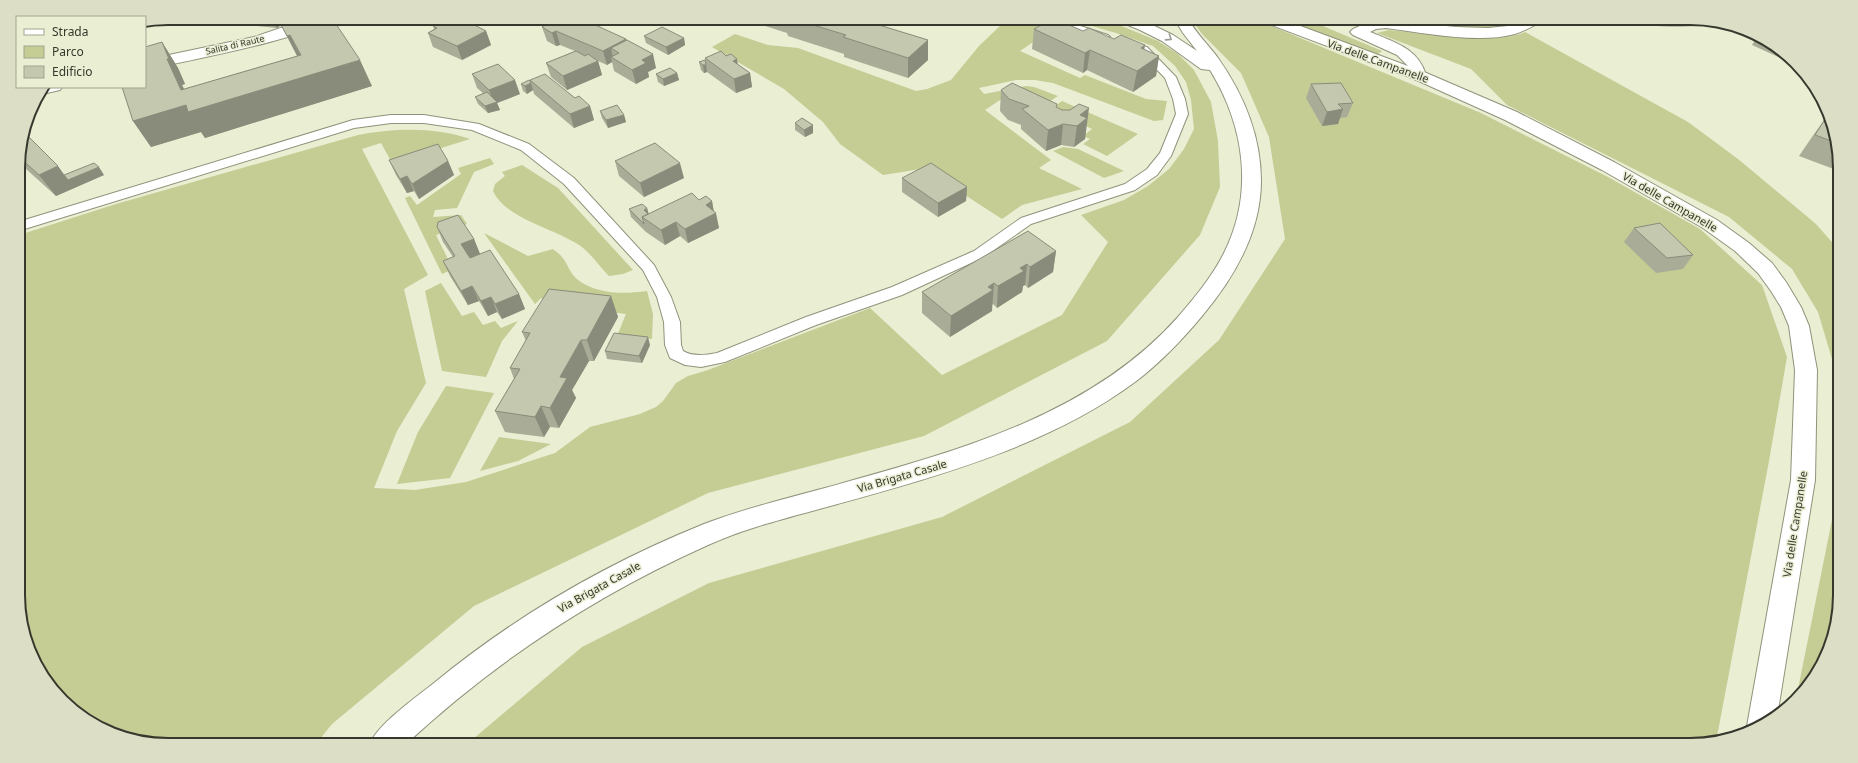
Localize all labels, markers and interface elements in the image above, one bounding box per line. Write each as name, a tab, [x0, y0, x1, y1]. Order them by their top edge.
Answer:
legend	[16, 16, 146, 88]
text: Strada	[52, 23, 88, 40]
street label: Salita di Raute	[204, 31, 266, 58]
one-way arrow	[1165, 34, 1172, 41]
street label: Via delle Campanelle	[1325, 35, 1431, 86]
text: Parco	[52, 43, 84, 60]
text: Edificio	[52, 63, 93, 80]
street label: Via delle Campanelle	[1620, 168, 1721, 235]
street label: Via Brigata Casale	[855, 456, 948, 495]
street label: Via delle Campanelle	[1779, 470, 1810, 578]
street label: Via Brigata Casale	[555, 558, 643, 616]

